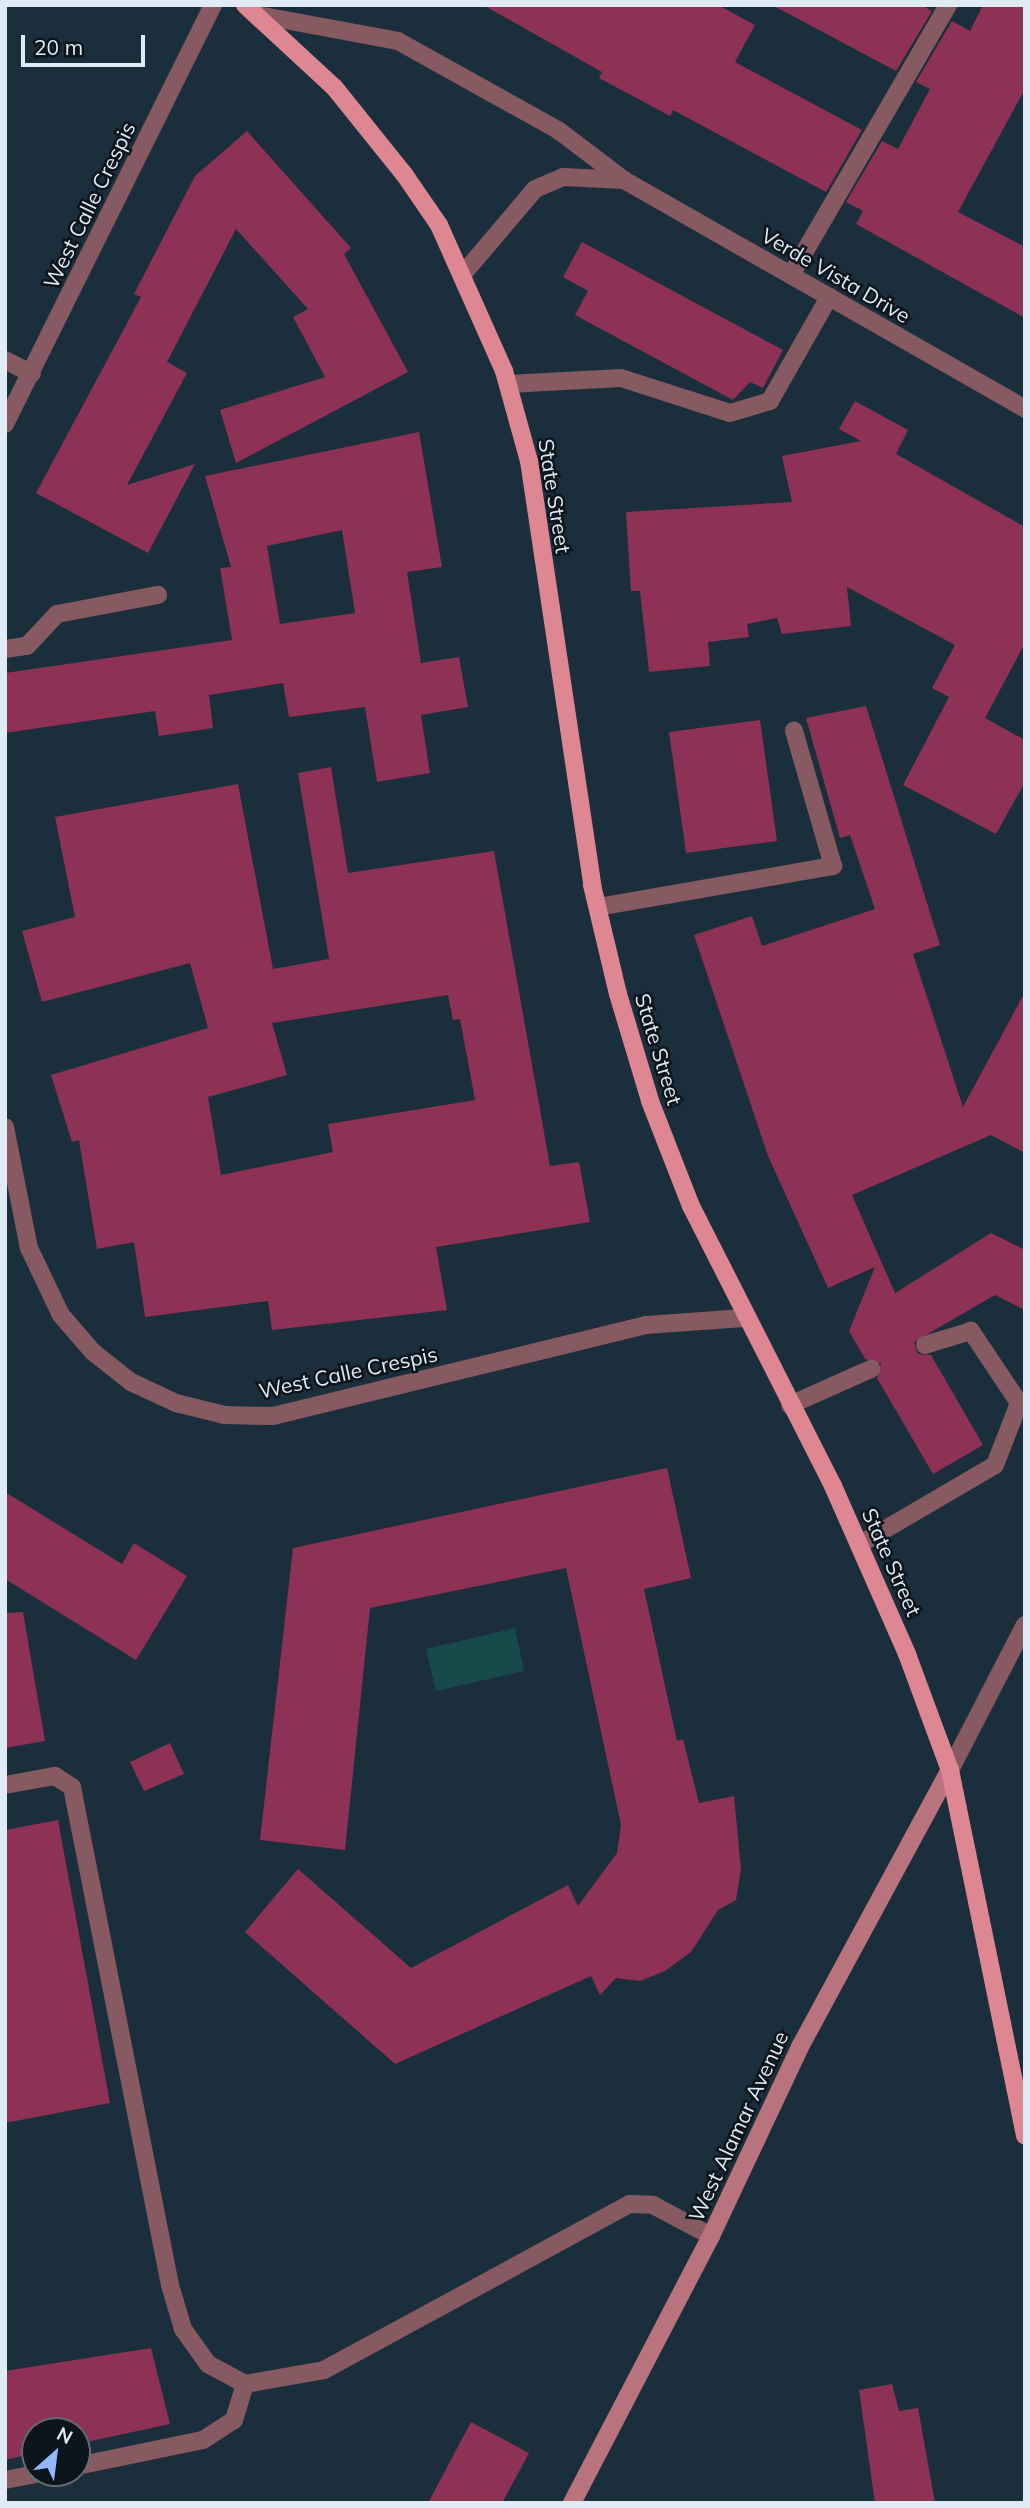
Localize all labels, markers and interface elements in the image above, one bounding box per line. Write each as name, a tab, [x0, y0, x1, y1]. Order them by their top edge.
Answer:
scale bar	[24, 21, 149, 65]
text: 20 m	[34, 34, 83, 60]
street label: West Calle Crespis	[38, 118, 140, 292]
street label: Verde Vista Drive	[757, 222, 915, 328]
street label: State Street	[534, 437, 576, 555]
street label: State Street	[630, 990, 688, 1108]
street label: West Calle Crespis	[256, 1341, 440, 1403]
street label: State Street	[857, 1504, 927, 1620]
street label: West Alamar Avenue	[683, 2027, 793, 2225]
north arrow	[21, 2417, 91, 2487]
text: N	[53, 2421, 77, 2449]

